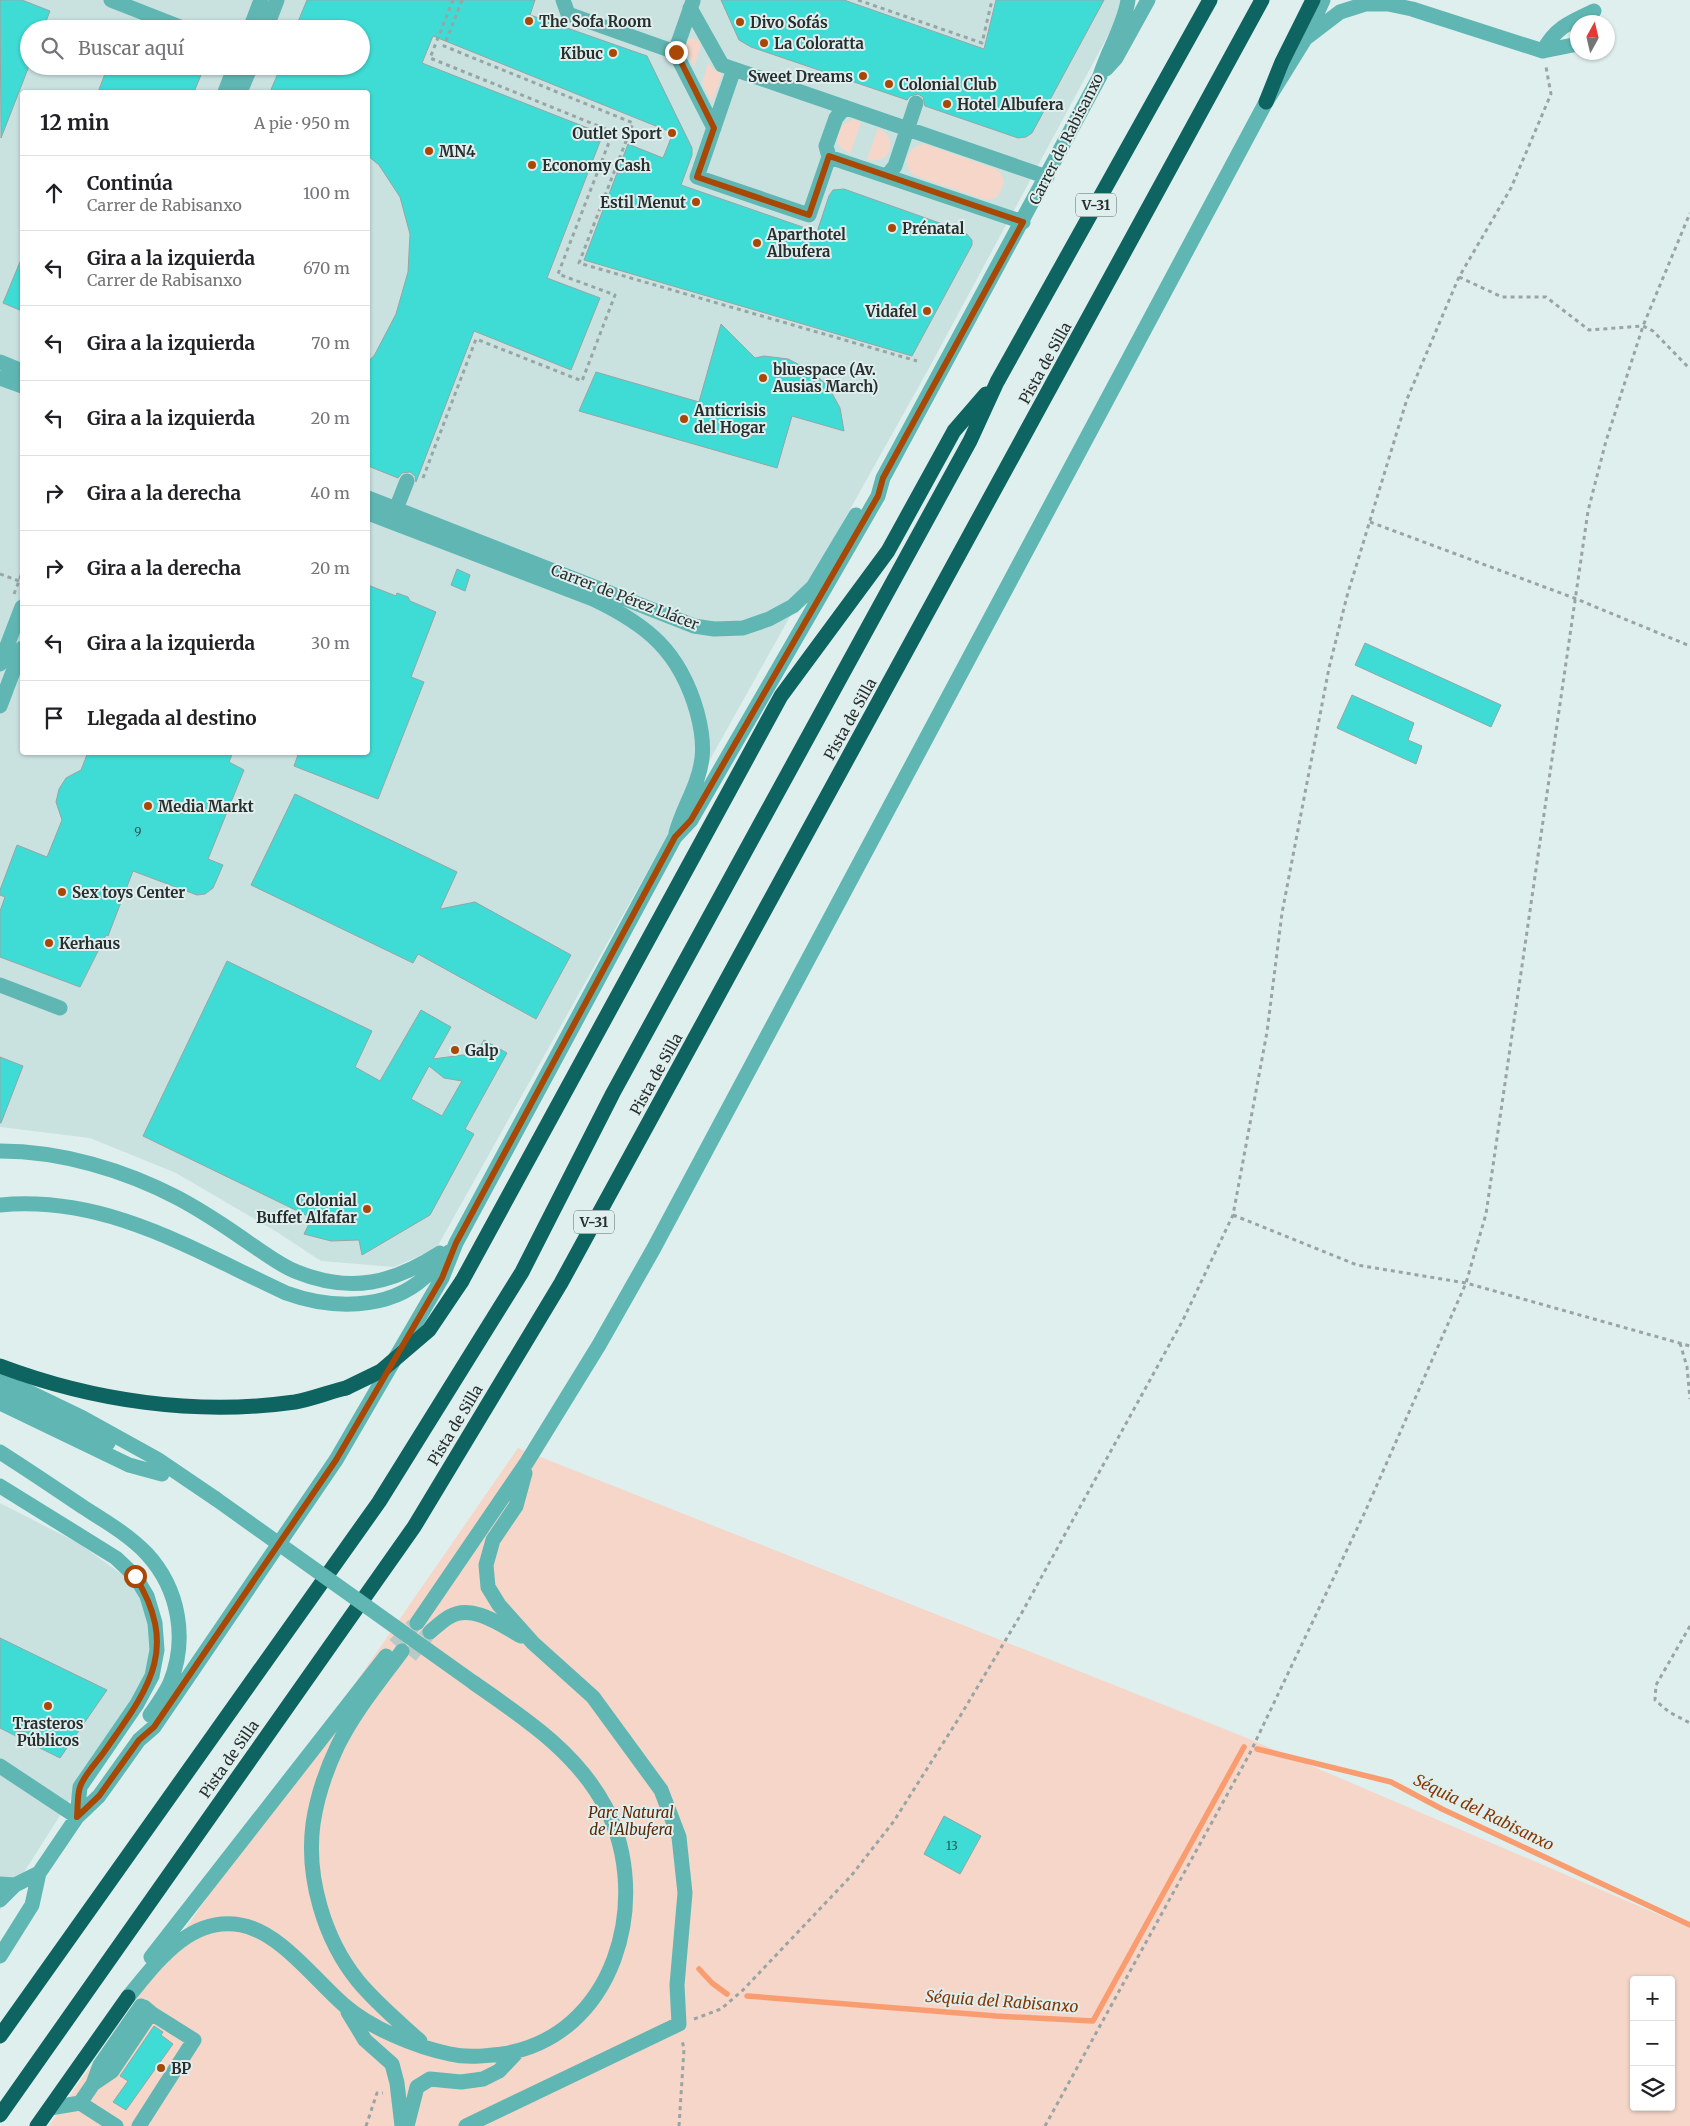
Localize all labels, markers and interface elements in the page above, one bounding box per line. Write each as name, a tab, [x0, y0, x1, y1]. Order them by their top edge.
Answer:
place label: The Sofa Room	[539, 12, 652, 31]
place label: Divo Sofás	[750, 13, 828, 32]
marker: The Sofa Room	[523, 15, 535, 27]
north arrow	[1570, 15, 1615, 60]
marker: Divo Sofás	[734, 16, 746, 28]
search box	[20, 20, 370, 75]
icon: search	[38, 34, 66, 62]
place label: La Coloratta	[774, 34, 865, 53]
text: Buscar aquí	[78, 36, 184, 60]
marker: La Coloratta	[758, 37, 770, 49]
route end	[665, 41, 688, 64]
place label: Kibuc	[560, 44, 603, 63]
marker: Kibuc	[607, 47, 619, 59]
place label: Sweet Dreams	[748, 67, 853, 86]
marker: Sweet Dreams	[857, 70, 869, 82]
street label: Carrer de Rabisanxo	[1025, 70, 1108, 208]
place label: Colonial Club	[899, 75, 997, 94]
marker: Colonial Club	[883, 78, 895, 90]
place label: Hotel Albufera	[957, 95, 1064, 114]
marker: Hotel Albufera	[941, 98, 953, 110]
text: 12 min	[40, 109, 109, 136]
text: A pie · 950 m	[254, 113, 350, 133]
place label: Outlet Sport	[572, 124, 662, 143]
marker: Outlet Sport	[666, 127, 678, 139]
place label: MN4	[439, 142, 476, 161]
marker: MN4	[423, 145, 435, 157]
place label: Economy Cash	[542, 156, 651, 175]
marker: Economy Cash	[526, 159, 538, 171]
text: Continúa	[87, 171, 173, 195]
icon: ahead	[40, 179, 68, 207]
text: 100 m	[303, 183, 350, 203]
place label: Estil Menut	[600, 193, 686, 212]
road number: V-31	[1076, 194, 1116, 216]
text: Carrer de Rabisanxo	[87, 195, 242, 215]
marker: Estil Menut	[690, 196, 702, 208]
place label: Prénatal	[902, 219, 965, 238]
marker: Prénatal	[886, 222, 898, 234]
place label: Aparthotel Albufera	[766, 225, 846, 261]
marker: Aparthotel Albufera	[751, 237, 763, 249]
text: Gira a la izquierda	[87, 246, 255, 270]
icon: left	[40, 254, 68, 282]
text: 670 m	[303, 258, 350, 278]
text: Carrer de Rabisanxo	[87, 270, 242, 290]
place label: Vidafel	[864, 302, 917, 321]
marker: Vidafel	[921, 305, 933, 317]
street label: Pista de Silla	[1015, 319, 1075, 407]
icon: left	[40, 329, 68, 357]
text: Gira a la izquierda	[87, 331, 255, 355]
text: 70 m	[311, 333, 350, 353]
place label: bluespace (Av. Ausias March)	[772, 360, 878, 396]
marker: bluespace (Av. Ausias March)	[757, 372, 769, 384]
place label: Anticrisis del Hogar	[693, 401, 766, 437]
icon: left	[40, 404, 68, 432]
text: Gira a la izquierda	[87, 406, 255, 430]
text: 20 m	[311, 408, 350, 428]
marker: Anticrisis del Hogar	[678, 413, 690, 425]
icon: right	[40, 479, 68, 507]
text: Gira a la derecha	[87, 481, 241, 505]
text: 40 m	[310, 483, 350, 503]
icon: right	[40, 554, 68, 582]
text: Gira a la derecha	[87, 556, 241, 580]
text: 20 m	[311, 558, 350, 578]
street label: Carrer de Pérez Llácer	[548, 560, 702, 634]
icon: left	[40, 629, 68, 657]
text: Gira a la izquierda	[87, 631, 255, 655]
text: 30 m	[311, 633, 350, 653]
street label: Pista de Silla	[820, 675, 880, 763]
icon: arrive	[40, 704, 68, 732]
text: Llegada al destino	[87, 706, 257, 730]
place label: Media Markt	[158, 797, 254, 816]
marker: Media Markt	[142, 800, 154, 812]
house number: 9	[134, 824, 142, 839]
place label: Sex toys Center	[72, 883, 185, 902]
marker: Sex toys Center	[56, 886, 68, 898]
place label: Kerhaus	[59, 934, 120, 953]
marker: Kerhaus	[43, 937, 55, 949]
street label: Pista de Silla	[626, 1030, 686, 1118]
place label: Galp	[465, 1041, 499, 1060]
marker: Galp	[449, 1044, 461, 1056]
place label: Colonial Buffet Alfafar	[256, 1191, 357, 1227]
marker: Colonial Buffet Alfafar	[361, 1203, 373, 1215]
road number: V-31	[574, 1210, 614, 1234]
street label: Pista de Silla	[423, 1381, 487, 1469]
route start	[124, 1565, 147, 1588]
marker: Trasteros Públicos	[42, 1700, 54, 1712]
place label: Trasteros Públicos	[13, 1714, 84, 1750]
street label: Pista de Silla	[195, 1716, 263, 1802]
water label: Séquia del Rabisanxo	[1411, 1769, 1557, 1855]
park label: Parc Natural de l'Albufera	[588, 1803, 674, 1839]
house number: 13	[946, 1838, 958, 1853]
map controls	[1630, 1976, 1675, 2111]
button: +	[1630, 1976, 1675, 2021]
water label: Séquia del Rabisanxo	[925, 1986, 1079, 2016]
button: −	[1630, 2021, 1675, 2066]
place label: BP	[171, 2059, 191, 2078]
marker: BP	[155, 2062, 167, 2074]
button: layers	[1630, 2066, 1675, 2111]

